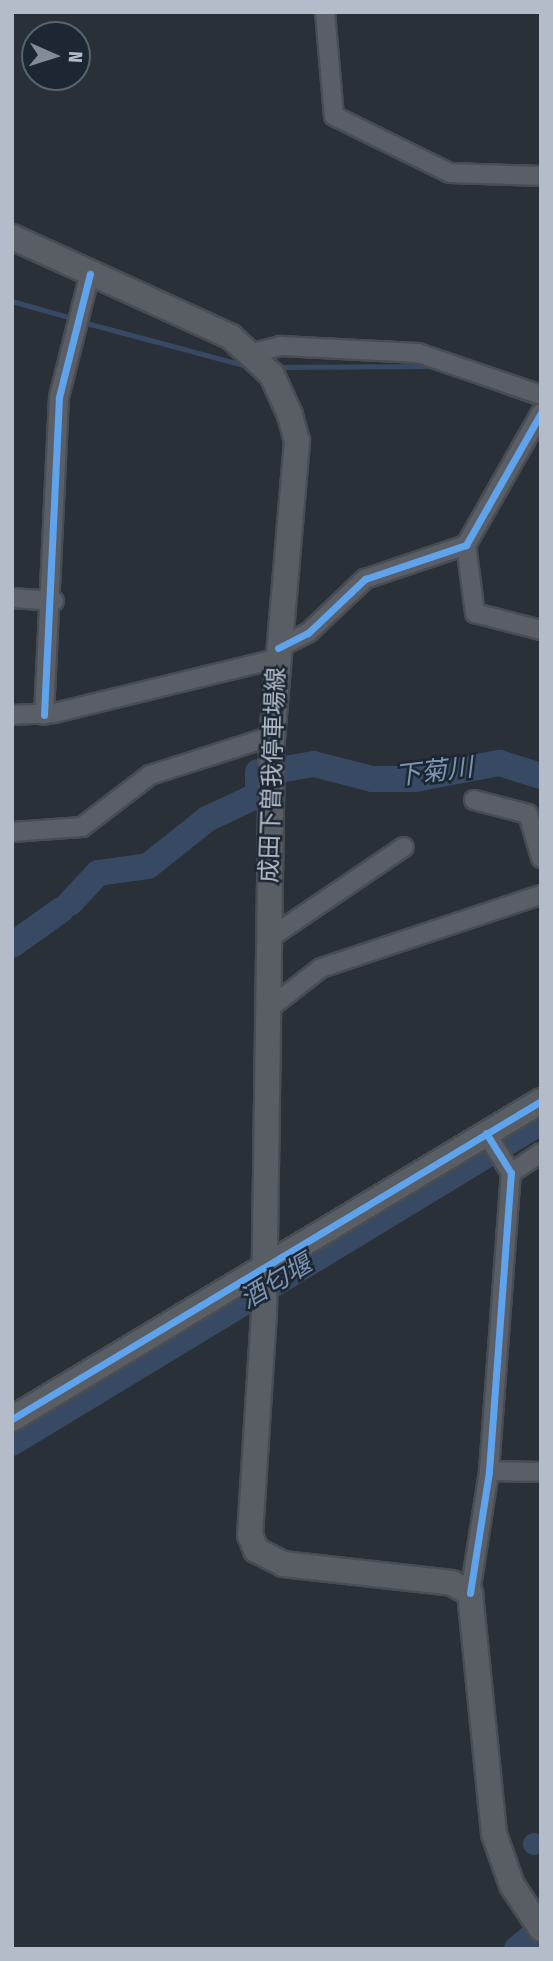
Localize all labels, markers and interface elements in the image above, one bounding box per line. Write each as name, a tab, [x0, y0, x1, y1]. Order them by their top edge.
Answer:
north arrow	[21, 21, 91, 91]
text: N	[64, 51, 87, 63]
street label: 成田下曽我停車場線	[255, 667, 291, 883]
water label: 下菊川	[393, 752, 475, 792]
water label: 酒匂堰	[235, 1249, 317, 1315]

